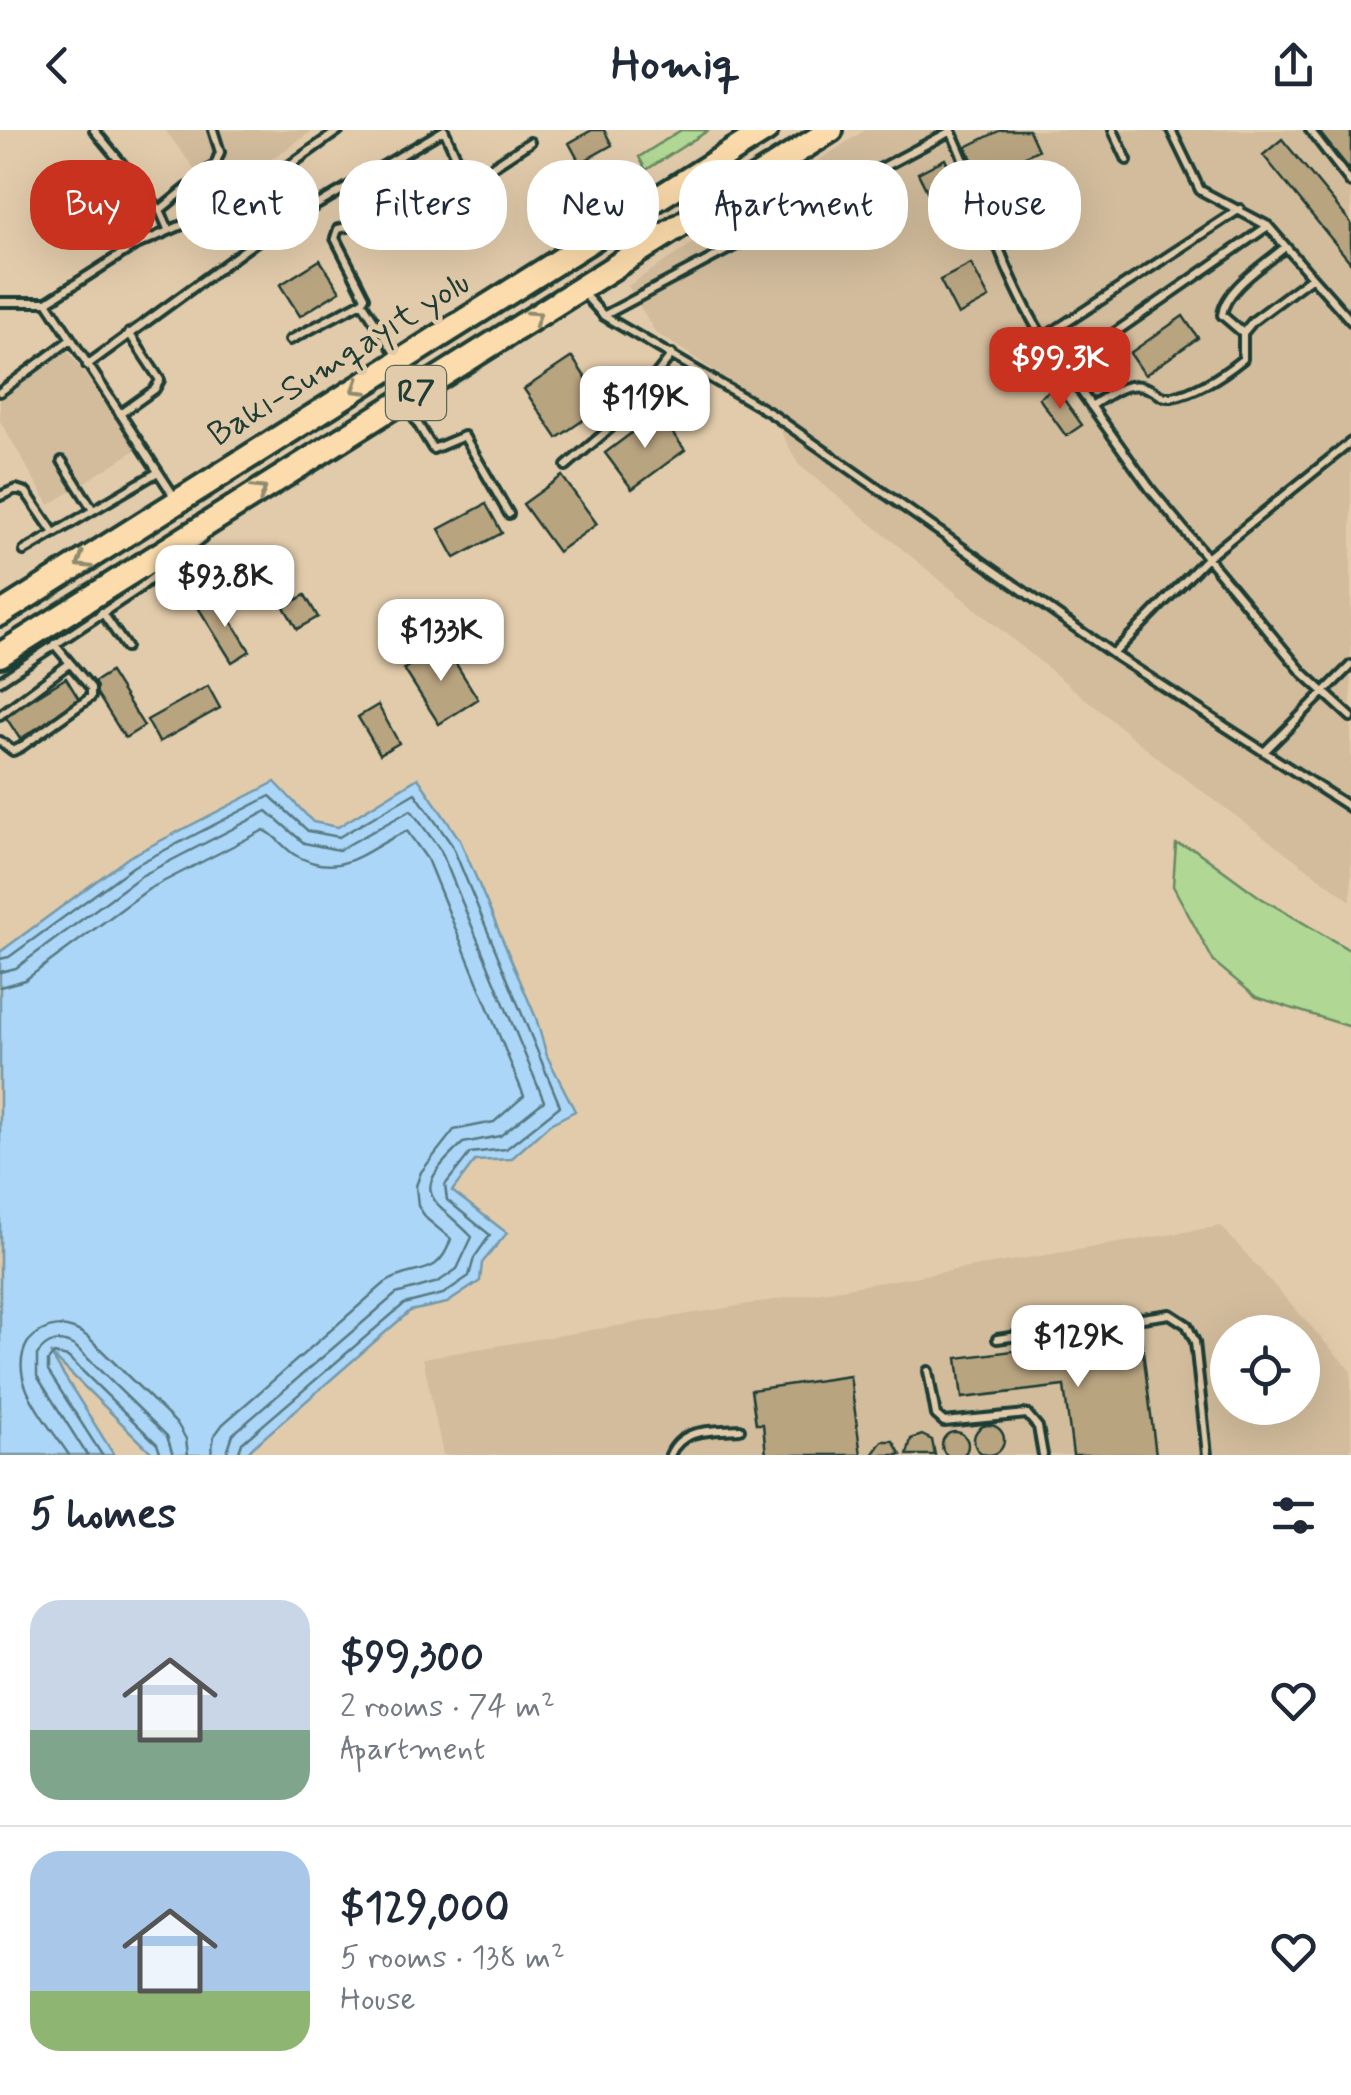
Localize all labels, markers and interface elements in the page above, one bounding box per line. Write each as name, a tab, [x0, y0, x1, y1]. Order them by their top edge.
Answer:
text: Homiq	[611, 36, 740, 95]
icon: back	[30, 38, 85, 93]
icon: share	[1266, 38, 1321, 93]
chip: Buy	[30, 160, 156, 250]
chip: Rent	[176, 160, 319, 250]
chip: Filters	[339, 160, 507, 250]
chip: New	[527, 160, 659, 250]
chip: Apartment	[679, 160, 908, 250]
chip: House	[928, 160, 1081, 250]
street label: Bakı-Sumqayıt yolu	[199, 260, 479, 458]
one-way arrow	[524, 310, 542, 329]
pin: $99.3K	[979, 327, 1141, 412]
text: $99.3K	[1011, 338, 1109, 380]
road number: R7	[386, 366, 446, 420]
pin: $119K	[575, 366, 715, 451]
one-way arrow	[351, 376, 369, 395]
text: $119K	[602, 377, 688, 419]
one-way arrow	[249, 484, 267, 503]
pin: $93.8K	[144, 545, 306, 630]
one-way arrow	[76, 550, 94, 569]
text: $93.8K	[177, 556, 273, 598]
pin: $133K	[371, 599, 511, 684]
text: $133K	[400, 610, 482, 652]
pin: $129K	[1008, 1305, 1148, 1390]
map controls	[1210, 1315, 1320, 1425]
button: locate	[1210, 1315, 1320, 1425]
text: $129K	[1033, 1316, 1123, 1358]
text: 5 homes	[30, 1488, 176, 1543]
icon: filters	[1266, 1488, 1321, 1543]
text: $99,300	[340, 1631, 484, 1686]
icon: home	[110, 1640, 230, 1760]
icon: heart	[1266, 1673, 1321, 1728]
text: 2 rooms · 74 m²	[340, 1686, 555, 1728]
text: Apartment	[340, 1728, 485, 1770]
text: $129,000	[340, 1882, 510, 1937]
icon: home	[110, 1891, 230, 2011]
icon: heart	[1266, 1924, 1321, 1979]
text: 5 rooms · 138 m²	[340, 1937, 565, 1979]
text: House	[340, 1979, 416, 2021]

